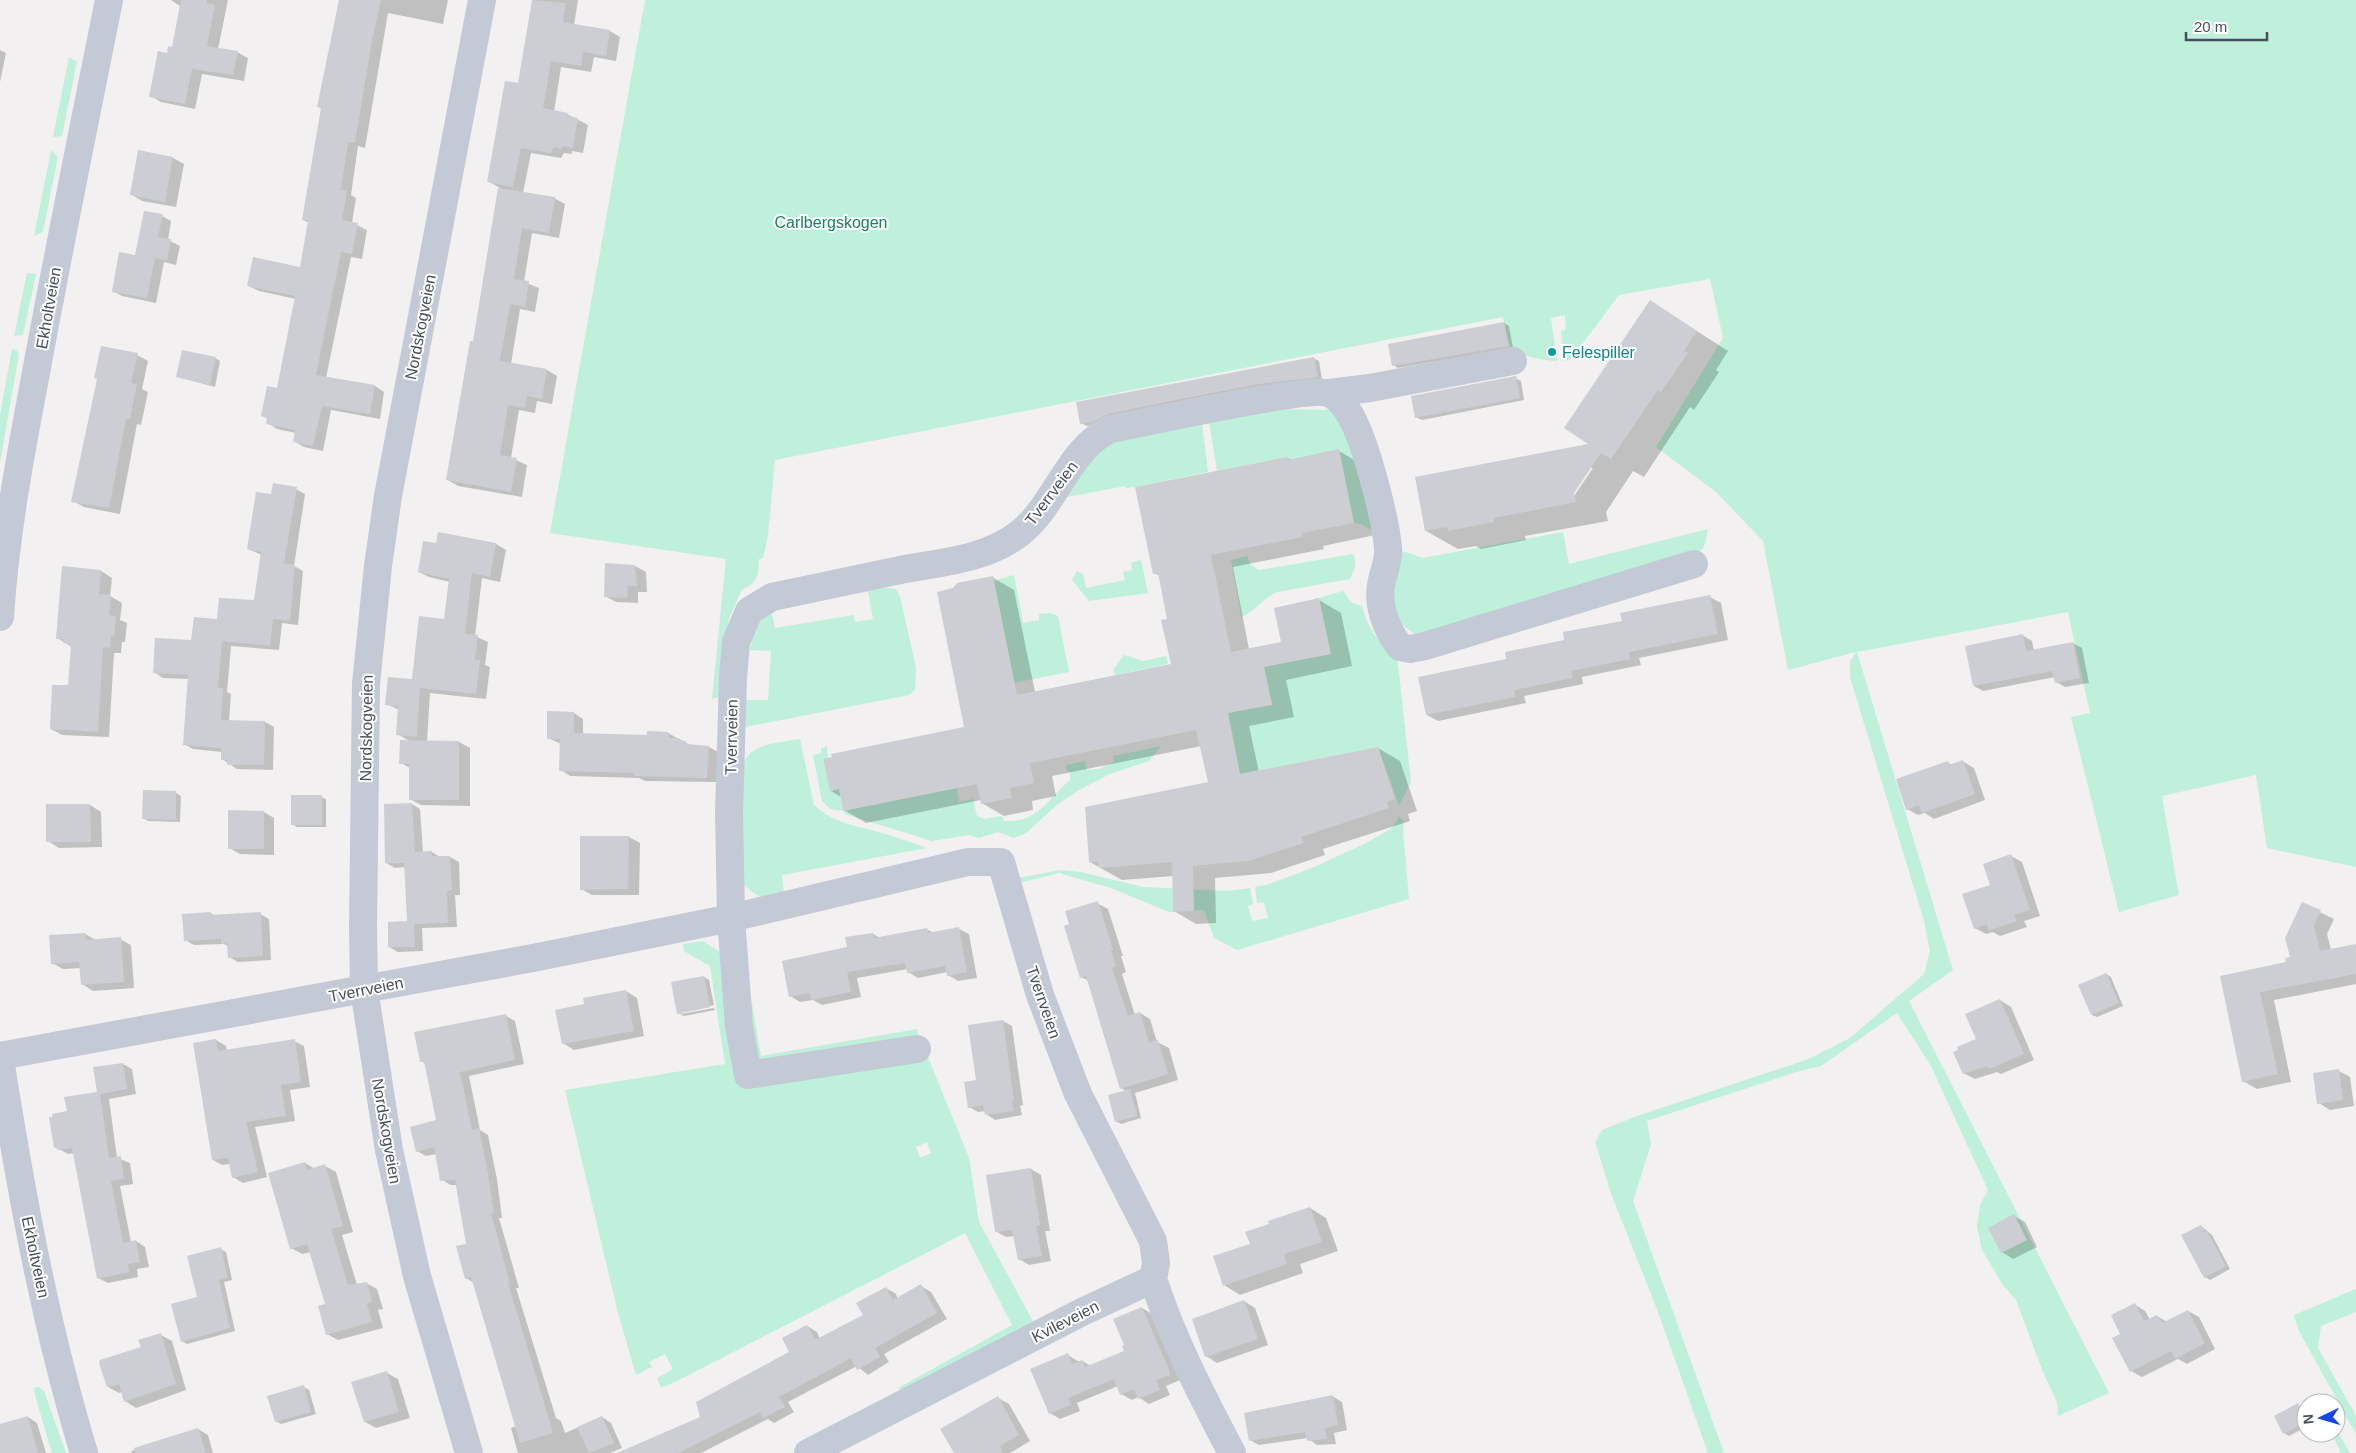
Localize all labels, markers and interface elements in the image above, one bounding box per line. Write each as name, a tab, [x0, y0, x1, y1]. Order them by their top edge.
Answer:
scale bar	[2186, 10, 2267, 42]
text: 20 m	[2194, 18, 2227, 35]
park label: Carlbergskogen	[775, 214, 887, 231]
street label: Ekholtveien	[33, 266, 64, 350]
street label: Nordskogveien	[402, 273, 439, 381]
place label: Felespiller	[1562, 344, 1636, 361]
marker: Felespiller	[1546, 346, 1558, 358]
street label: Tverrveien	[1022, 458, 1081, 529]
street label: Nordskogveien	[357, 675, 376, 782]
street label: Tverrveien	[722, 699, 741, 775]
street label: Tverrveien	[1023, 964, 1064, 1041]
street label: Tverrveien	[327, 974, 405, 1005]
street label: Nordskogveien	[369, 1077, 404, 1185]
street label: Ekholtveien	[19, 1215, 52, 1299]
street label: Kvileveien	[1029, 1297, 1102, 1346]
north arrow	[2296, 1393, 2346, 1443]
text: N	[2300, 1413, 2316, 1425]

